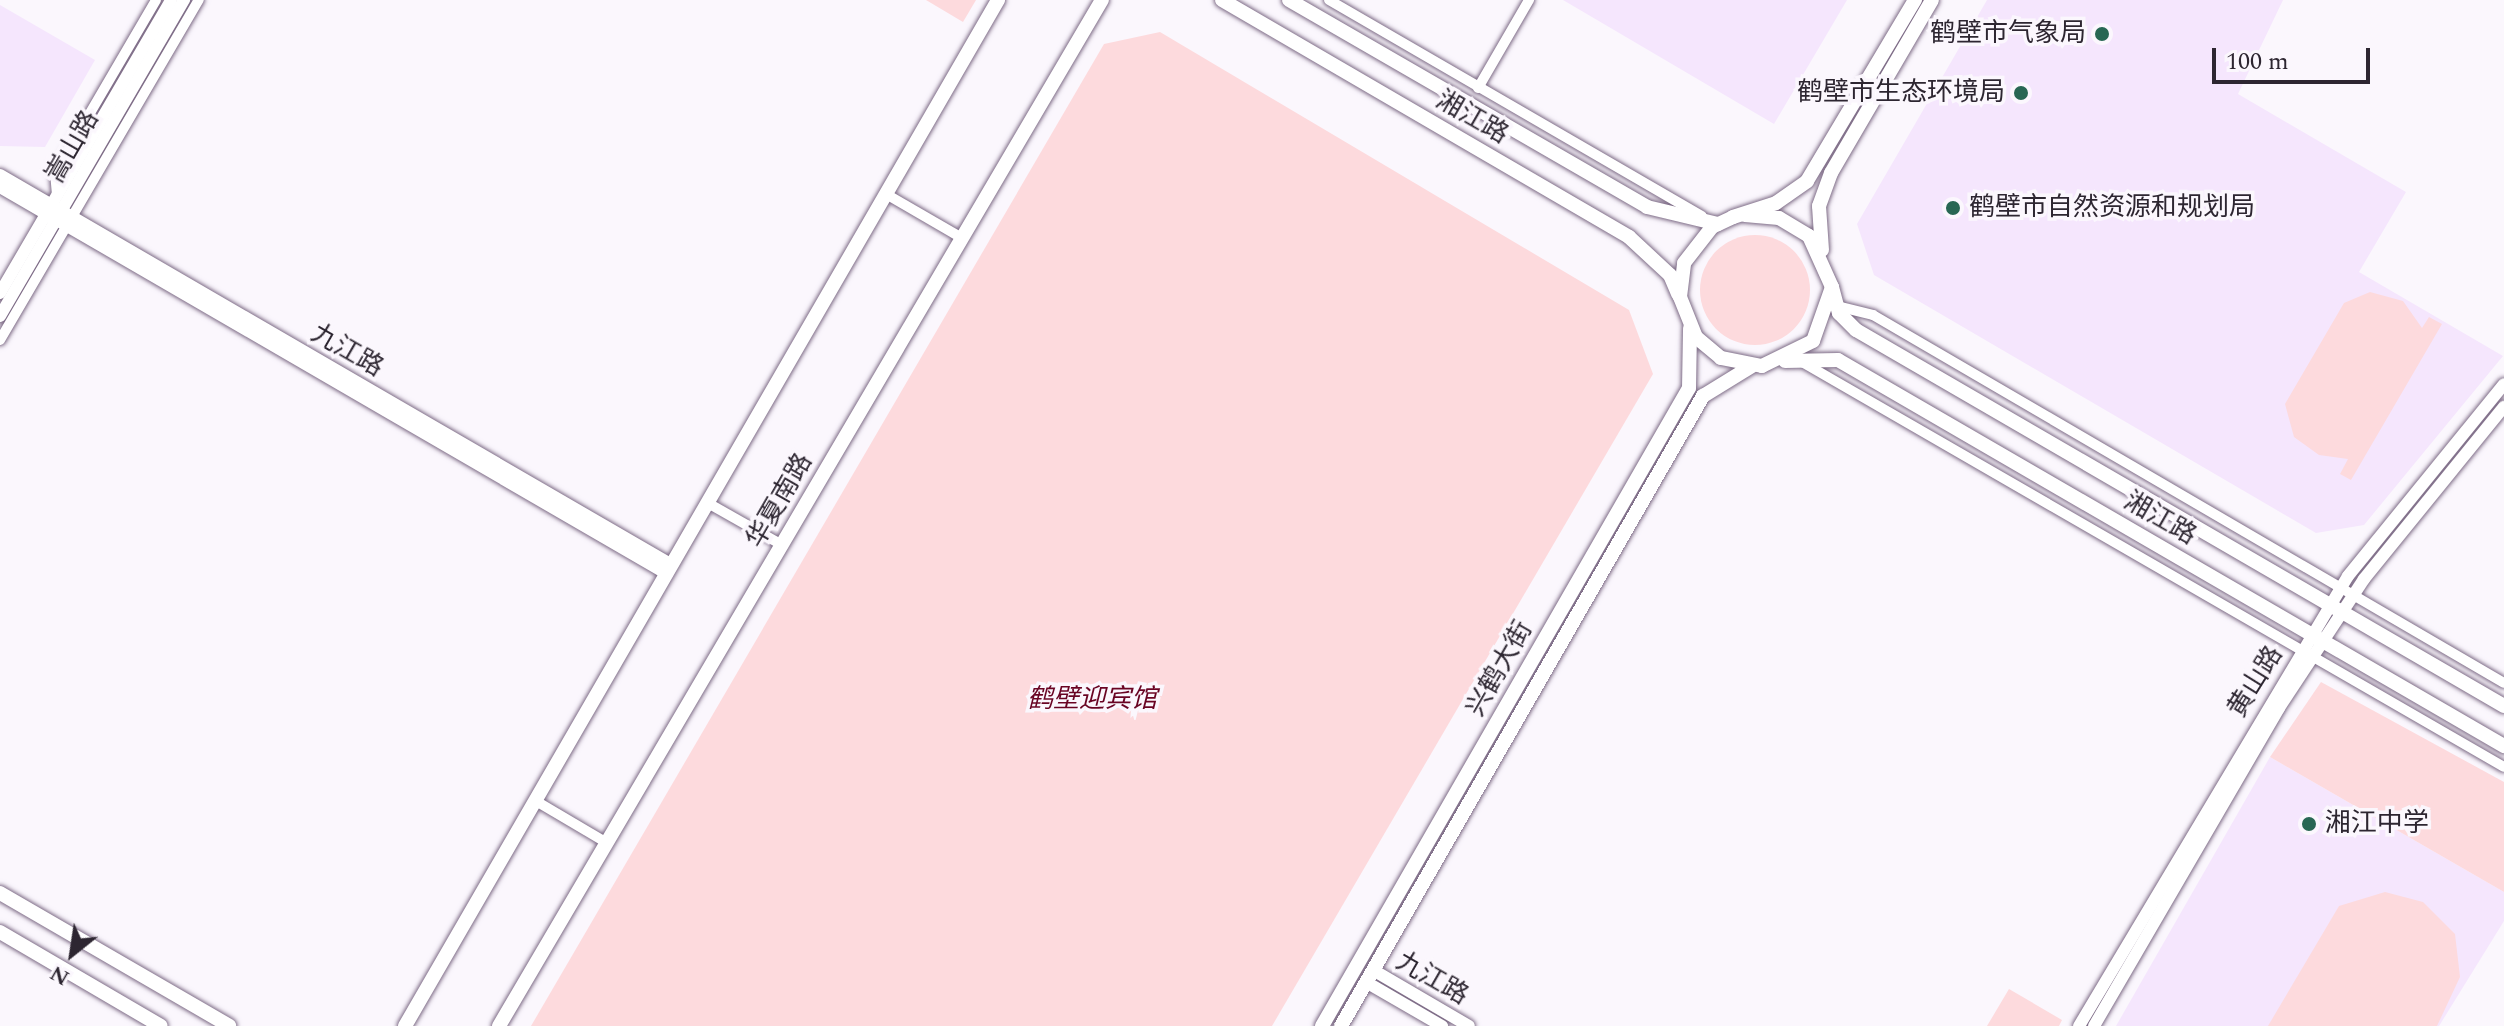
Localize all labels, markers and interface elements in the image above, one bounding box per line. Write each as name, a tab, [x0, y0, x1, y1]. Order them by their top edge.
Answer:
place label: 鹤壁市气象局	[1930, 18, 2086, 50]
marker: 鹤壁市气象局	[2093, 25, 2111, 43]
scale bar	[2216, 32, 2374, 82]
text: 100 m	[2226, 44, 2289, 80]
place label: 鹤壁市生态环境局	[1797, 77, 2005, 109]
marker: 鹤壁市生态环境局	[2012, 84, 2030, 102]
street label: 湘江路	[1430, 85, 1514, 151]
street label: 嵩山路	[40, 105, 106, 189]
place label: 鹤壁市自然资源和规划局	[1969, 192, 2255, 224]
marker: 鹤壁市自然资源和规划局	[1944, 199, 1962, 217]
street label: 九江路	[305, 318, 389, 384]
street label: 华夏南路	[740, 448, 820, 554]
street label: 湘江路	[2118, 486, 2202, 552]
street label: 兴鹤大街	[1460, 616, 1540, 722]
street label: 黄山路	[2222, 641, 2290, 723]
park label: 鹤壁迎宾馆	[1027, 684, 1157, 716]
place label: 湘江中学	[2325, 808, 2429, 840]
marker: 湘江中学	[2300, 815, 2318, 833]
north arrow	[32, 914, 112, 994]
street label: 九江路	[1390, 946, 1474, 1012]
text: N	[44, 956, 76, 994]

